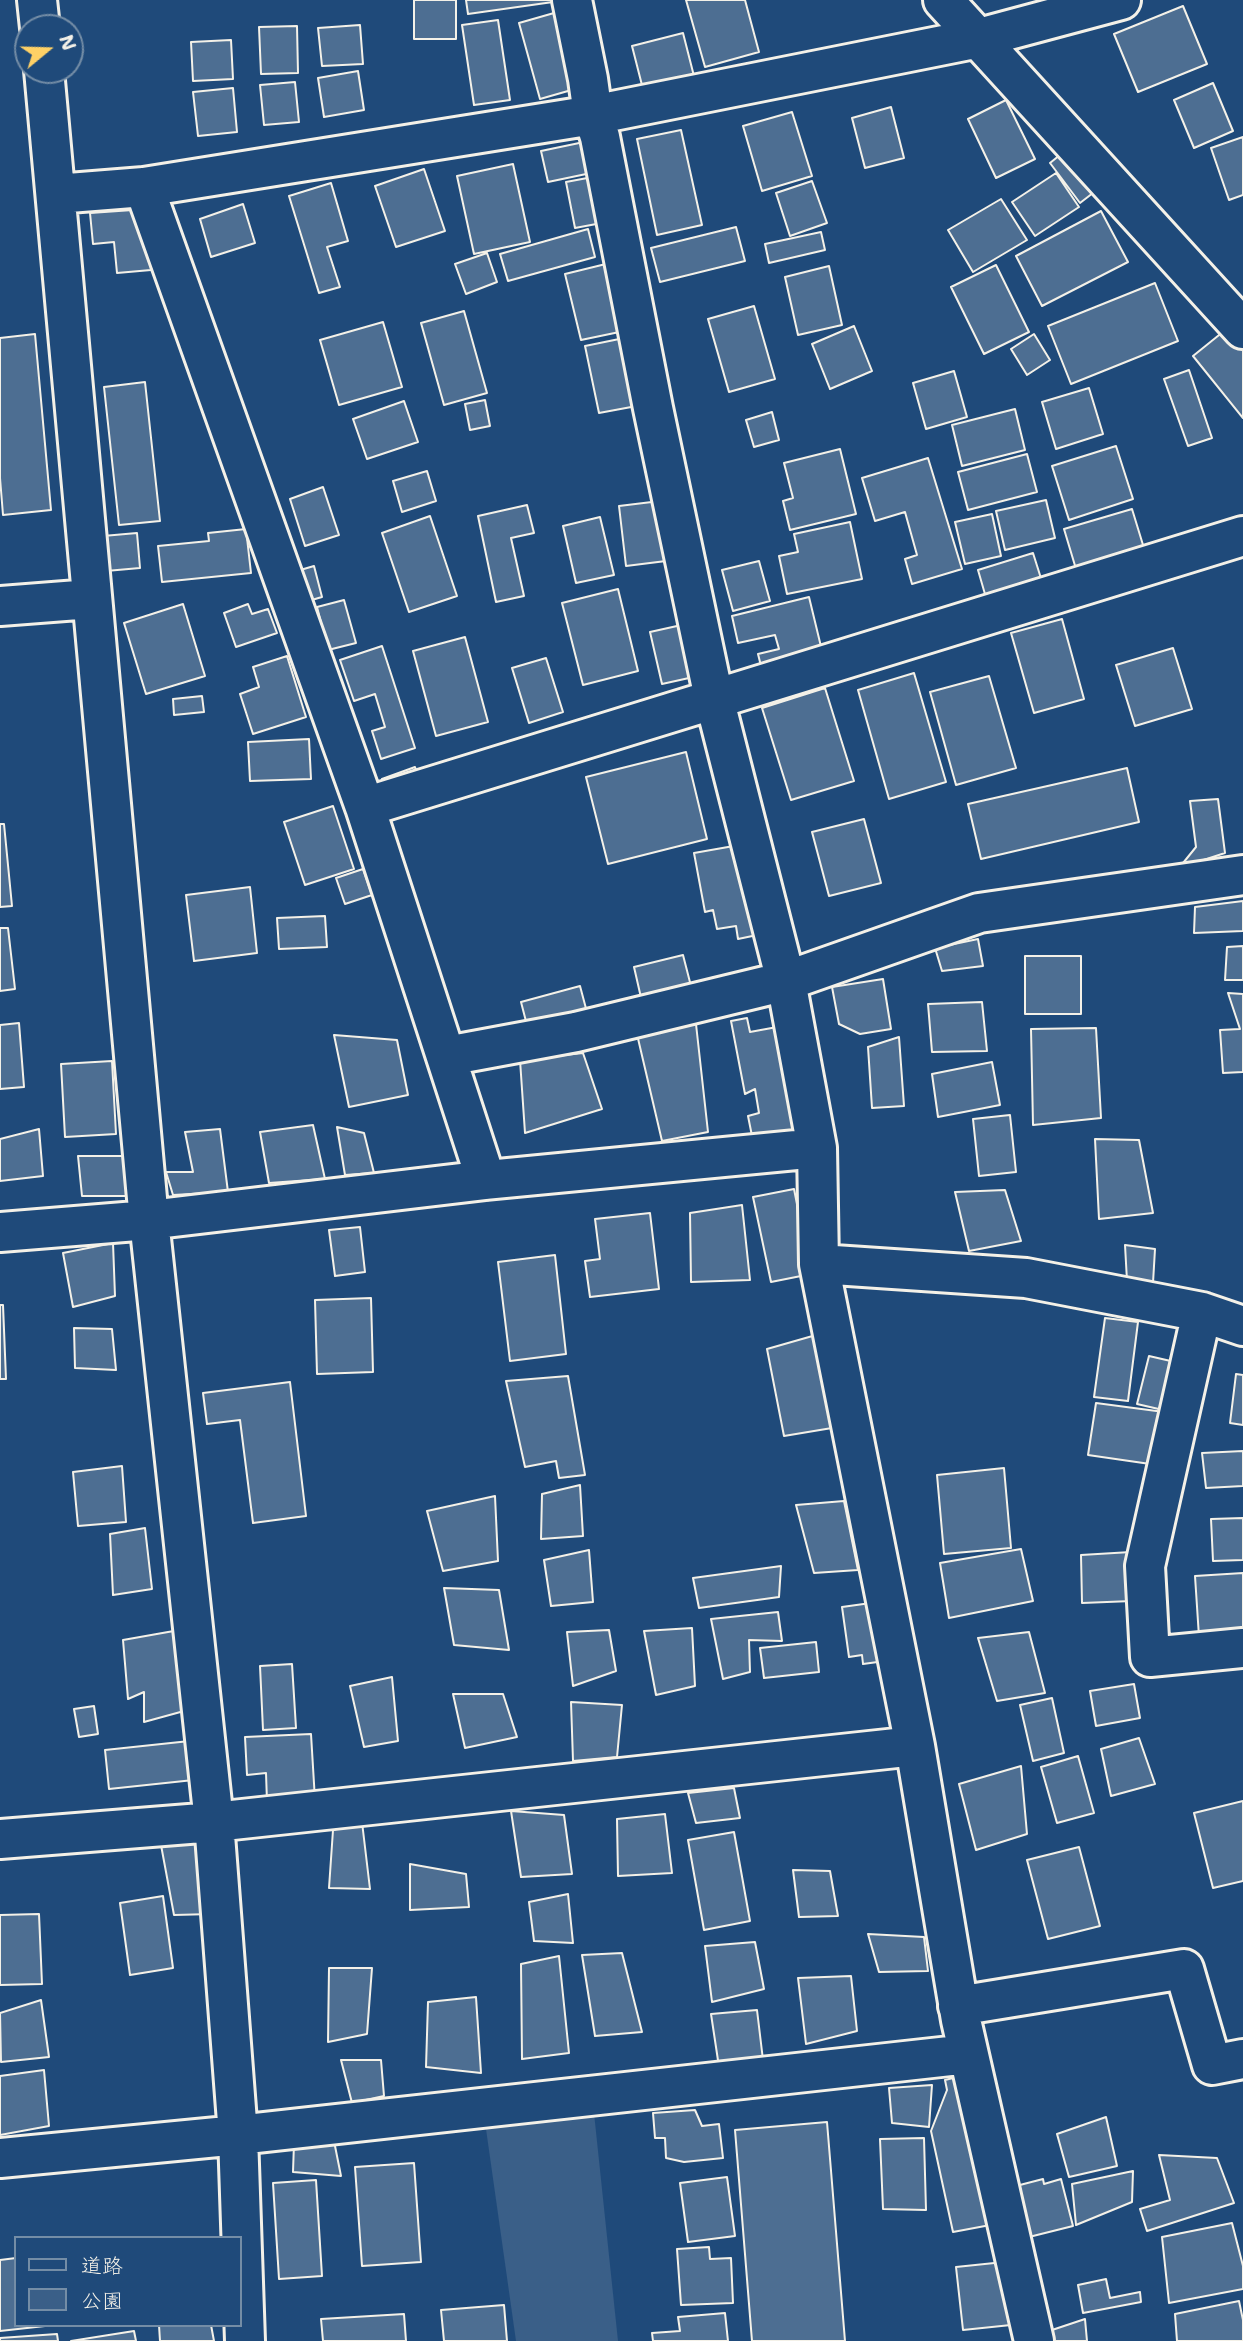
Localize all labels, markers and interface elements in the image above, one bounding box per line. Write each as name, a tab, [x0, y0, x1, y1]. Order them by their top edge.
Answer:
north arrow	[14, 14, 84, 84]
text: N	[53, 31, 82, 54]
legend	[14, 2236, 242, 2327]
text: 道路	[81, 2252, 123, 2280]
text: 公園	[81, 2287, 123, 2315]

